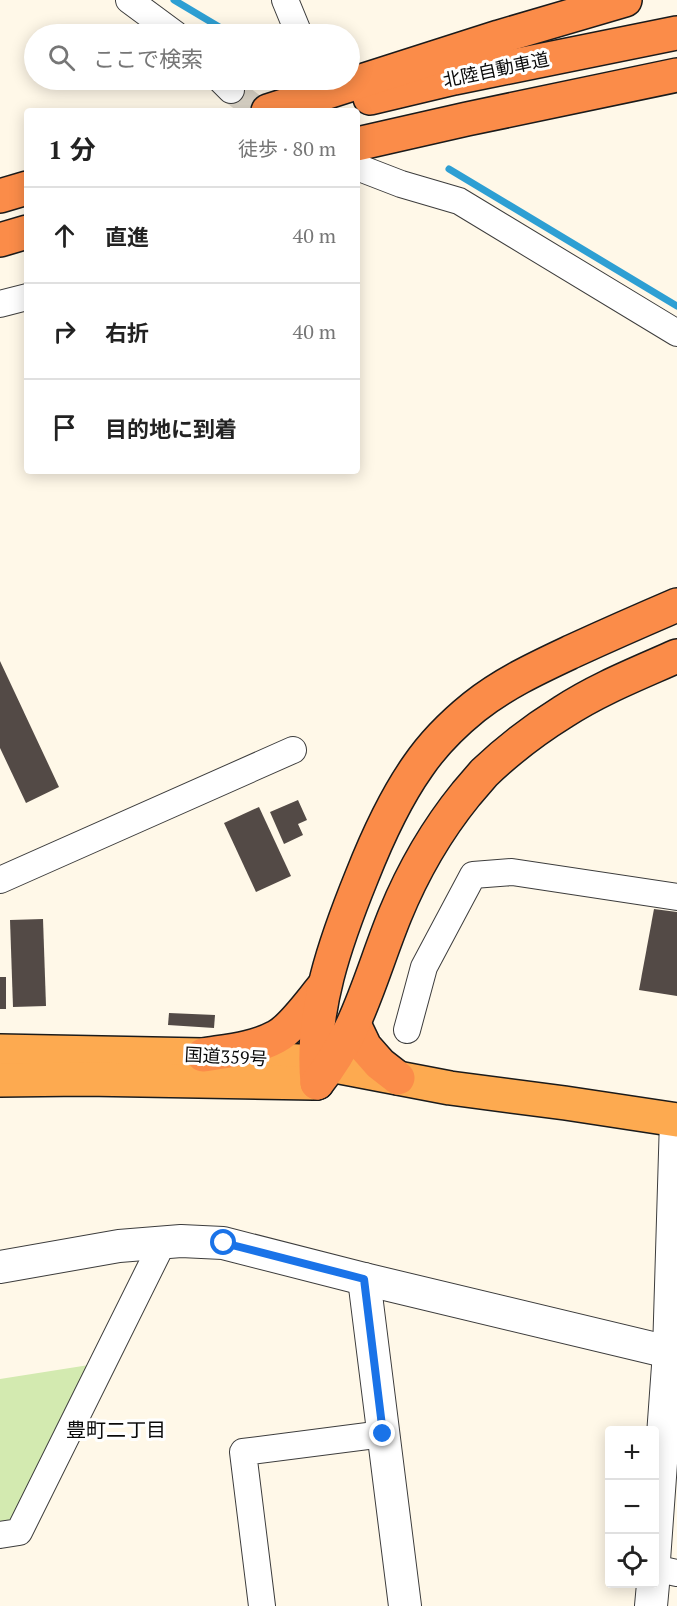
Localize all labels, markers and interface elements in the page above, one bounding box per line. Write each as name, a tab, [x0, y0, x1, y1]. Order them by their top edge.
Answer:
search box	[24, 24, 360, 90]
icon: search	[45, 41, 78, 74]
text: ここで検索	[93, 44, 203, 73]
street label: 北陸自動車道	[440, 46, 551, 92]
text: 1 分	[48, 132, 96, 166]
text: 徒歩 · 80 m	[238, 135, 336, 162]
icon: ahead	[48, 219, 81, 252]
text: 直進	[105, 222, 149, 251]
text: 40 m	[293, 222, 336, 249]
icon: right	[48, 315, 81, 348]
text: 右折	[105, 318, 149, 347]
text: 40 m	[293, 318, 336, 345]
icon: arrive	[48, 411, 81, 444]
text: 目的地に到着	[105, 414, 237, 443]
street label: 国道359号	[184, 1042, 268, 1070]
route start	[210, 1229, 236, 1255]
district label: 豊町二丁目	[66, 1416, 166, 1443]
route end	[369, 1420, 395, 1446]
map controls	[605, 1426, 659, 1588]
button: +	[605, 1426, 659, 1480]
button: −	[605, 1480, 659, 1534]
button: locate	[605, 1534, 659, 1588]

